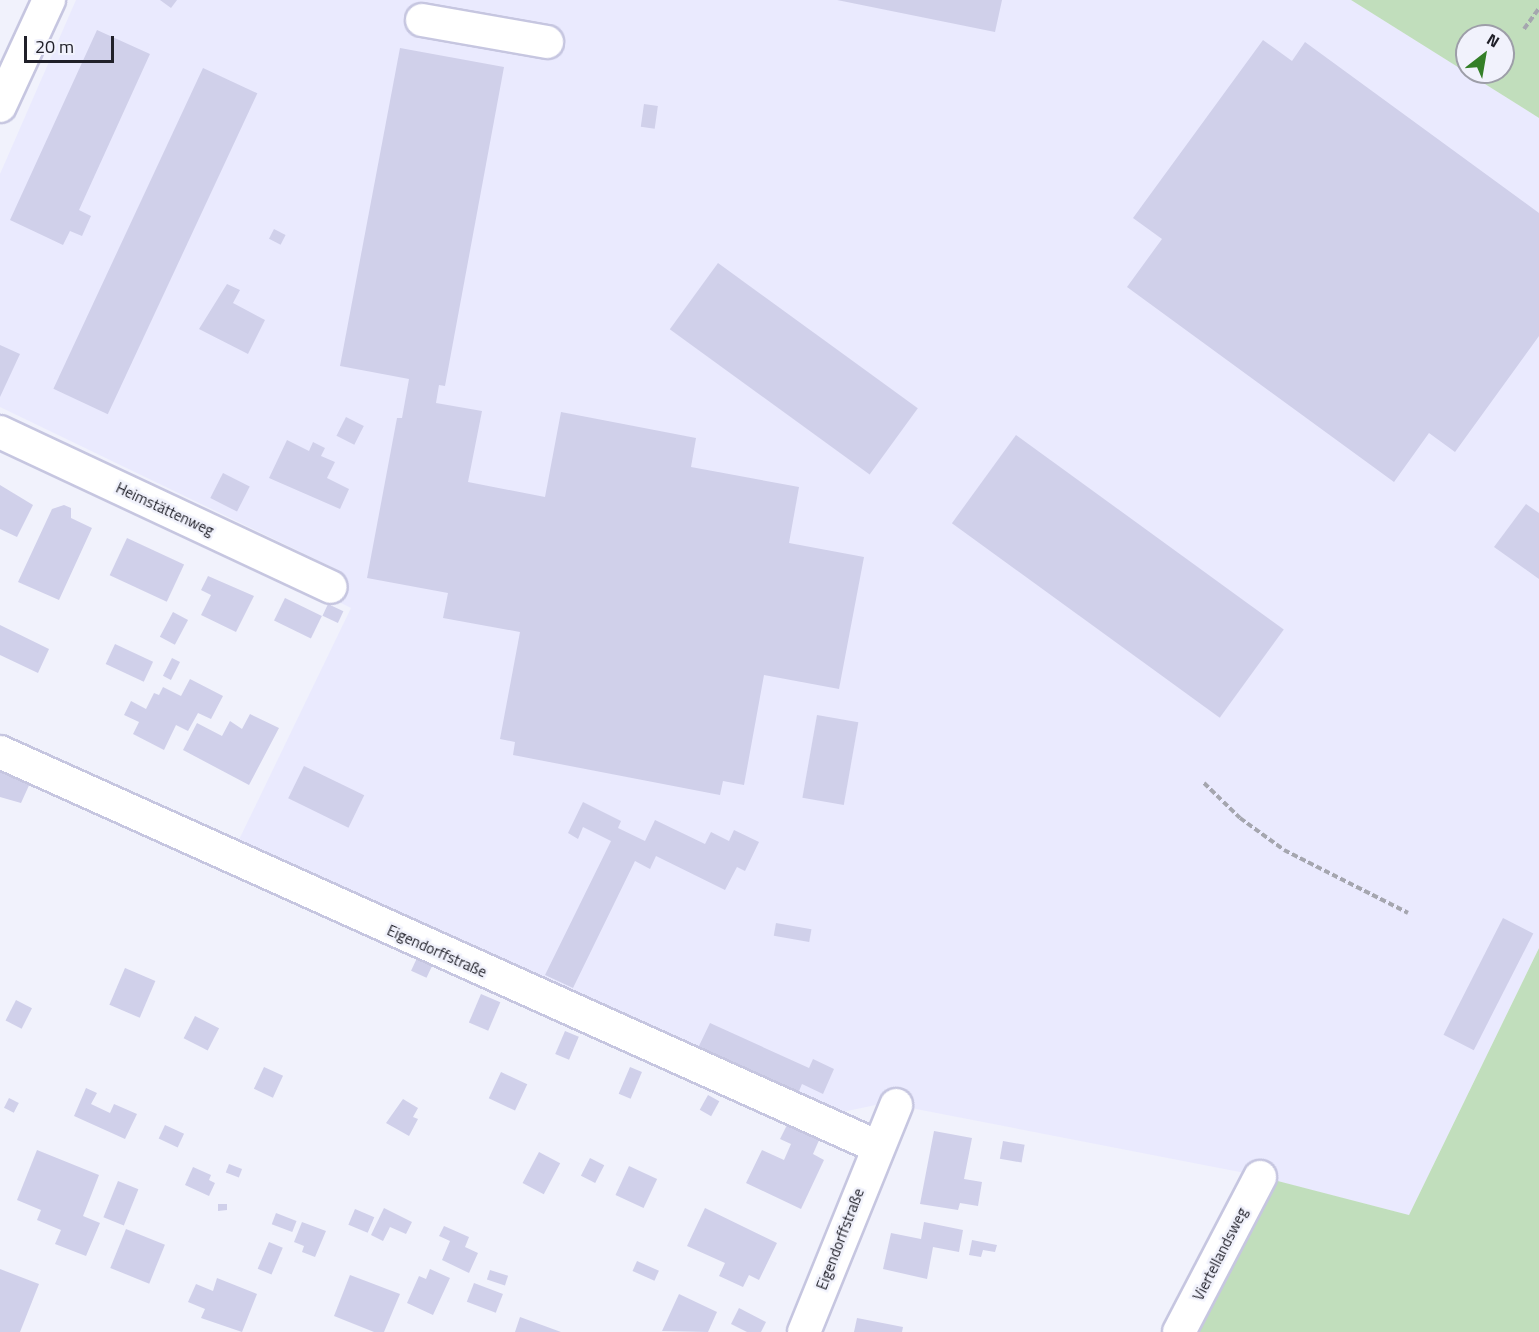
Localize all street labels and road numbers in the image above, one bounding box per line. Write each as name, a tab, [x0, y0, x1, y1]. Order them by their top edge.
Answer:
street label: Heimstättenweg	[113, 478, 217, 540]
street label: Eigendorffstraße	[384, 921, 490, 981]
street label: Eigendorffstraße	[812, 1186, 868, 1292]
street label: Viertellandsweg	[1189, 1205, 1251, 1303]

